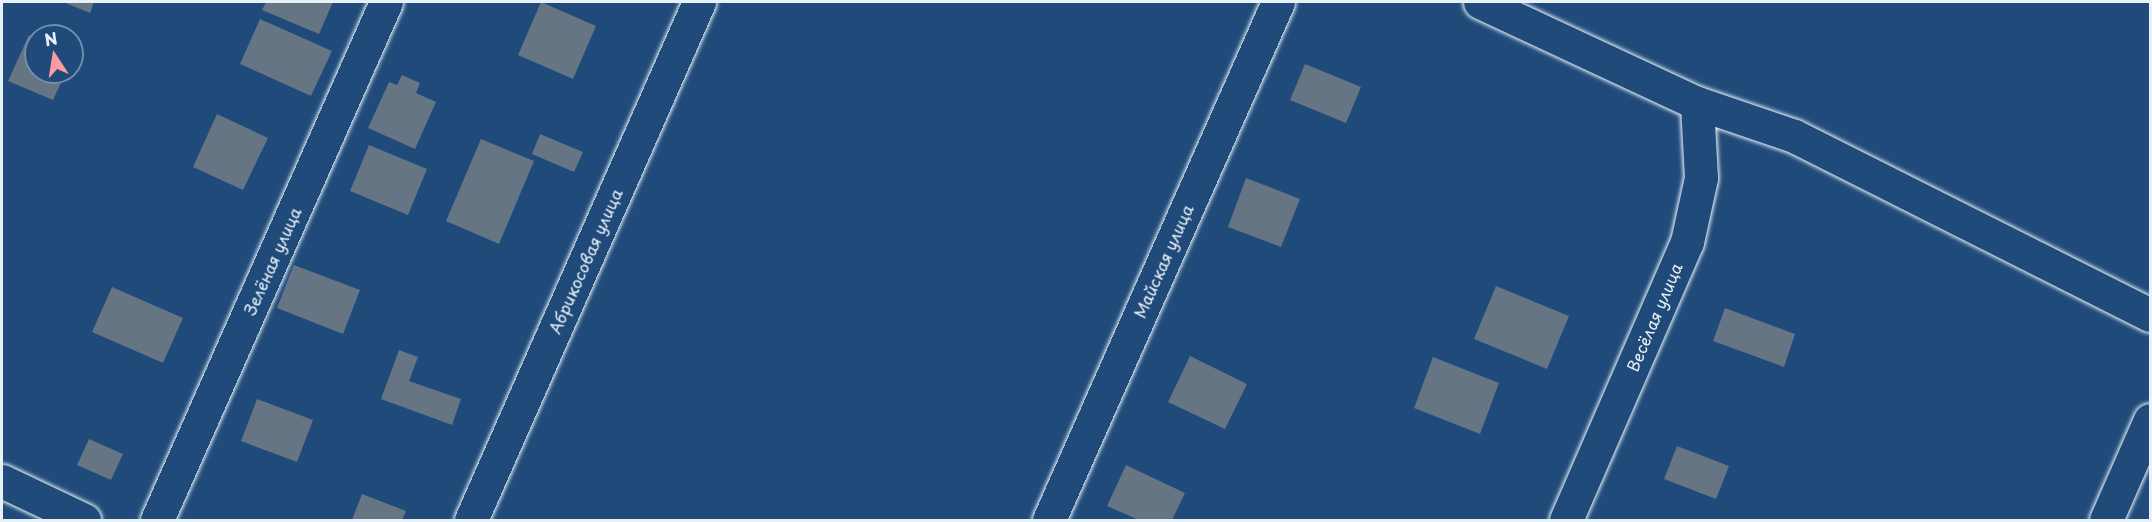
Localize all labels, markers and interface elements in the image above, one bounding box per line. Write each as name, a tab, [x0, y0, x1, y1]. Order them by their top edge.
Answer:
north arrow	[24, 24, 84, 84]
text: N	[42, 25, 59, 51]
street label: Абрикосовая улица	[544, 185, 626, 337]
street label: Майская улица	[1129, 201, 1197, 321]
street label: Зелёная улица	[239, 204, 305, 318]
street label: Весёлая улица	[1622, 260, 1686, 374]

